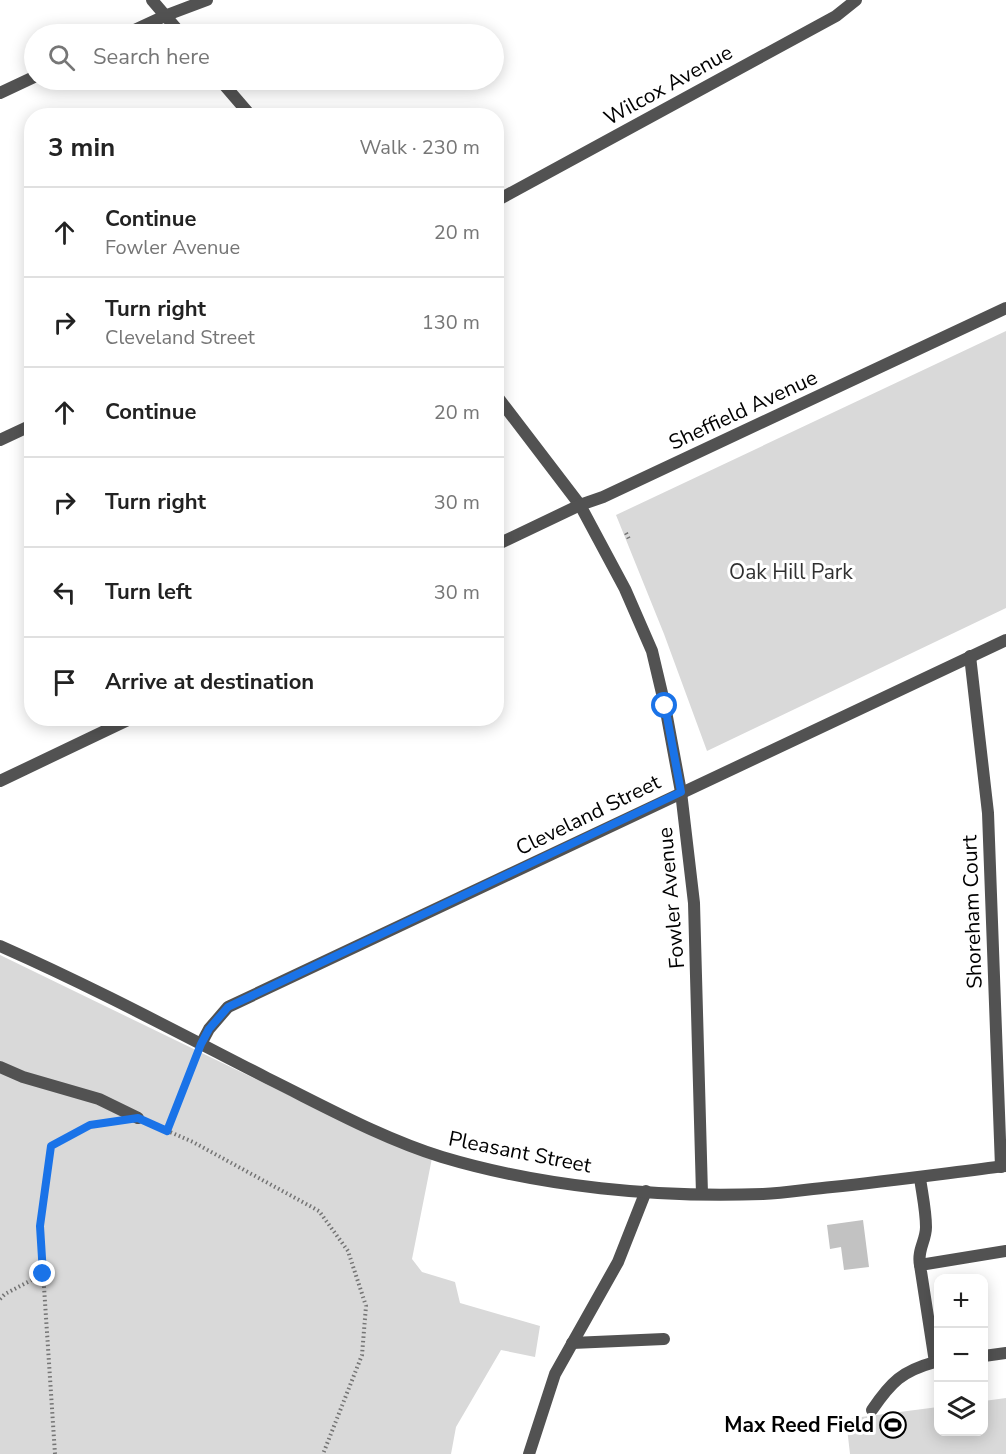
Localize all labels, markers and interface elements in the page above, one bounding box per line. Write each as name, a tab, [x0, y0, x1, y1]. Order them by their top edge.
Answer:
search box	[24, 24, 504, 90]
street label: Wilcox Avenue	[599, 38, 737, 132]
icon: search	[45, 41, 78, 74]
text: Search here	[93, 42, 210, 72]
text: 3 min	[48, 130, 115, 165]
text: Walk · 230 m	[360, 134, 480, 161]
text: Continue	[105, 204, 196, 234]
icon: ahead	[48, 216, 81, 249]
text: 20 m	[434, 219, 480, 246]
text: Fowler Avenue	[105, 234, 240, 261]
text: Turn right	[105, 294, 206, 324]
icon: right	[48, 306, 81, 339]
text: 130 m	[422, 309, 480, 336]
text: Cleveland Street	[105, 324, 255, 351]
street label: Sheffield Avenue	[664, 363, 822, 457]
icon: ahead	[48, 396, 81, 429]
text: Continue	[105, 397, 196, 427]
text: 20 m	[434, 399, 480, 426]
icon: right	[48, 486, 81, 519]
text: Turn right	[105, 487, 206, 517]
text: 30 m	[434, 489, 480, 516]
park label: Oak Hill Park	[729, 558, 853, 586]
icon: left	[48, 576, 81, 609]
text: Turn left	[105, 577, 192, 607]
text: 30 m	[434, 579, 480, 606]
icon: arrive	[48, 666, 81, 699]
text: Arrive at destination	[105, 667, 314, 697]
route start	[651, 692, 677, 718]
street label: Cleveland Street	[511, 768, 665, 862]
street label: Fowler Avenue	[651, 826, 691, 970]
street label: Shoreham Court	[955, 834, 989, 989]
street label: Pleasant Street	[446, 1124, 594, 1180]
route end	[29, 1260, 55, 1286]
map controls	[934, 1274, 988, 1436]
button: +	[934, 1274, 988, 1328]
button: −	[934, 1328, 988, 1382]
button: layers	[934, 1382, 988, 1436]
sports icon: Max Reed Field	[878, 1410, 908, 1440]
place label: Max Reed Field	[724, 1411, 874, 1439]

